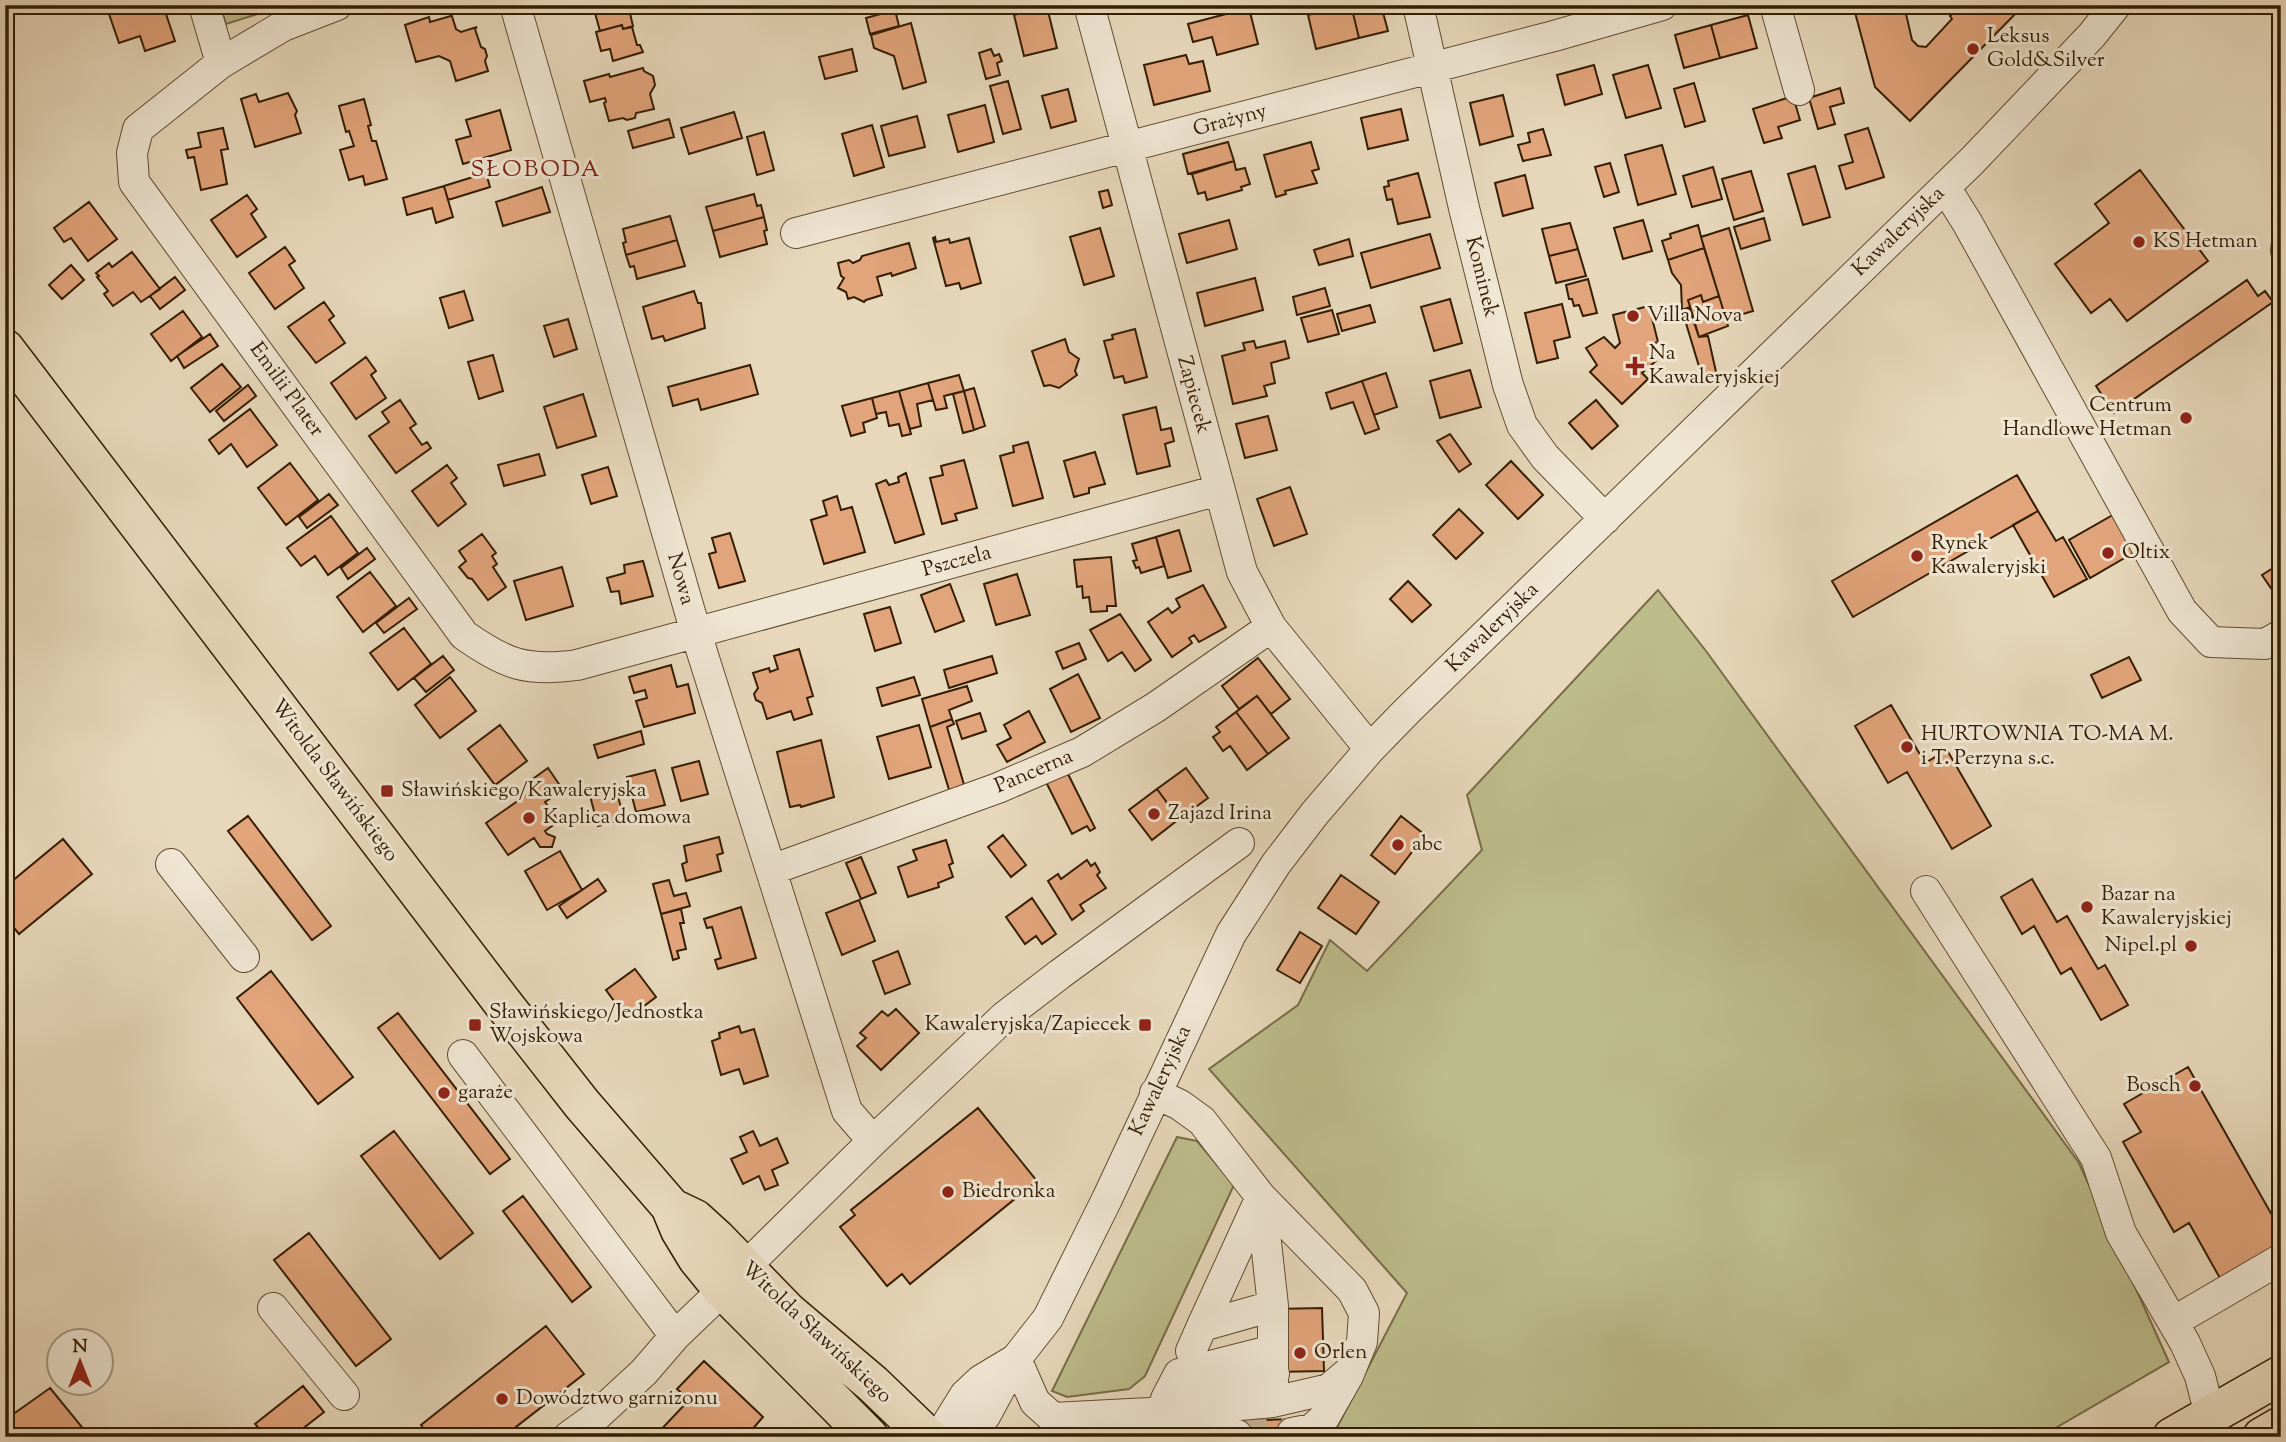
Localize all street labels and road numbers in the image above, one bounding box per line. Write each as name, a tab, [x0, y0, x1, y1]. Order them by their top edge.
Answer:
street label: Grażyny	[1190, 97, 1271, 145]
street label: Kawaleryjska	[1846, 180, 1952, 284]
street label: Kominek	[1456, 233, 1506, 321]
street label: Emilii Plater	[241, 337, 331, 444]
street label: Zapiecek	[1168, 353, 1218, 438]
street label: Pszczela	[919, 538, 995, 586]
street label: Nowa	[658, 550, 702, 609]
street label: Kawaleryjska	[1440, 576, 1546, 680]
street label: Witolda Sławińskiego	[263, 693, 405, 869]
street label: Pancerna	[990, 742, 1078, 802]
street label: Kawaleryjska	[1122, 1020, 1200, 1141]
street label: Witolda Sławińskiego	[734, 1255, 898, 1411]

